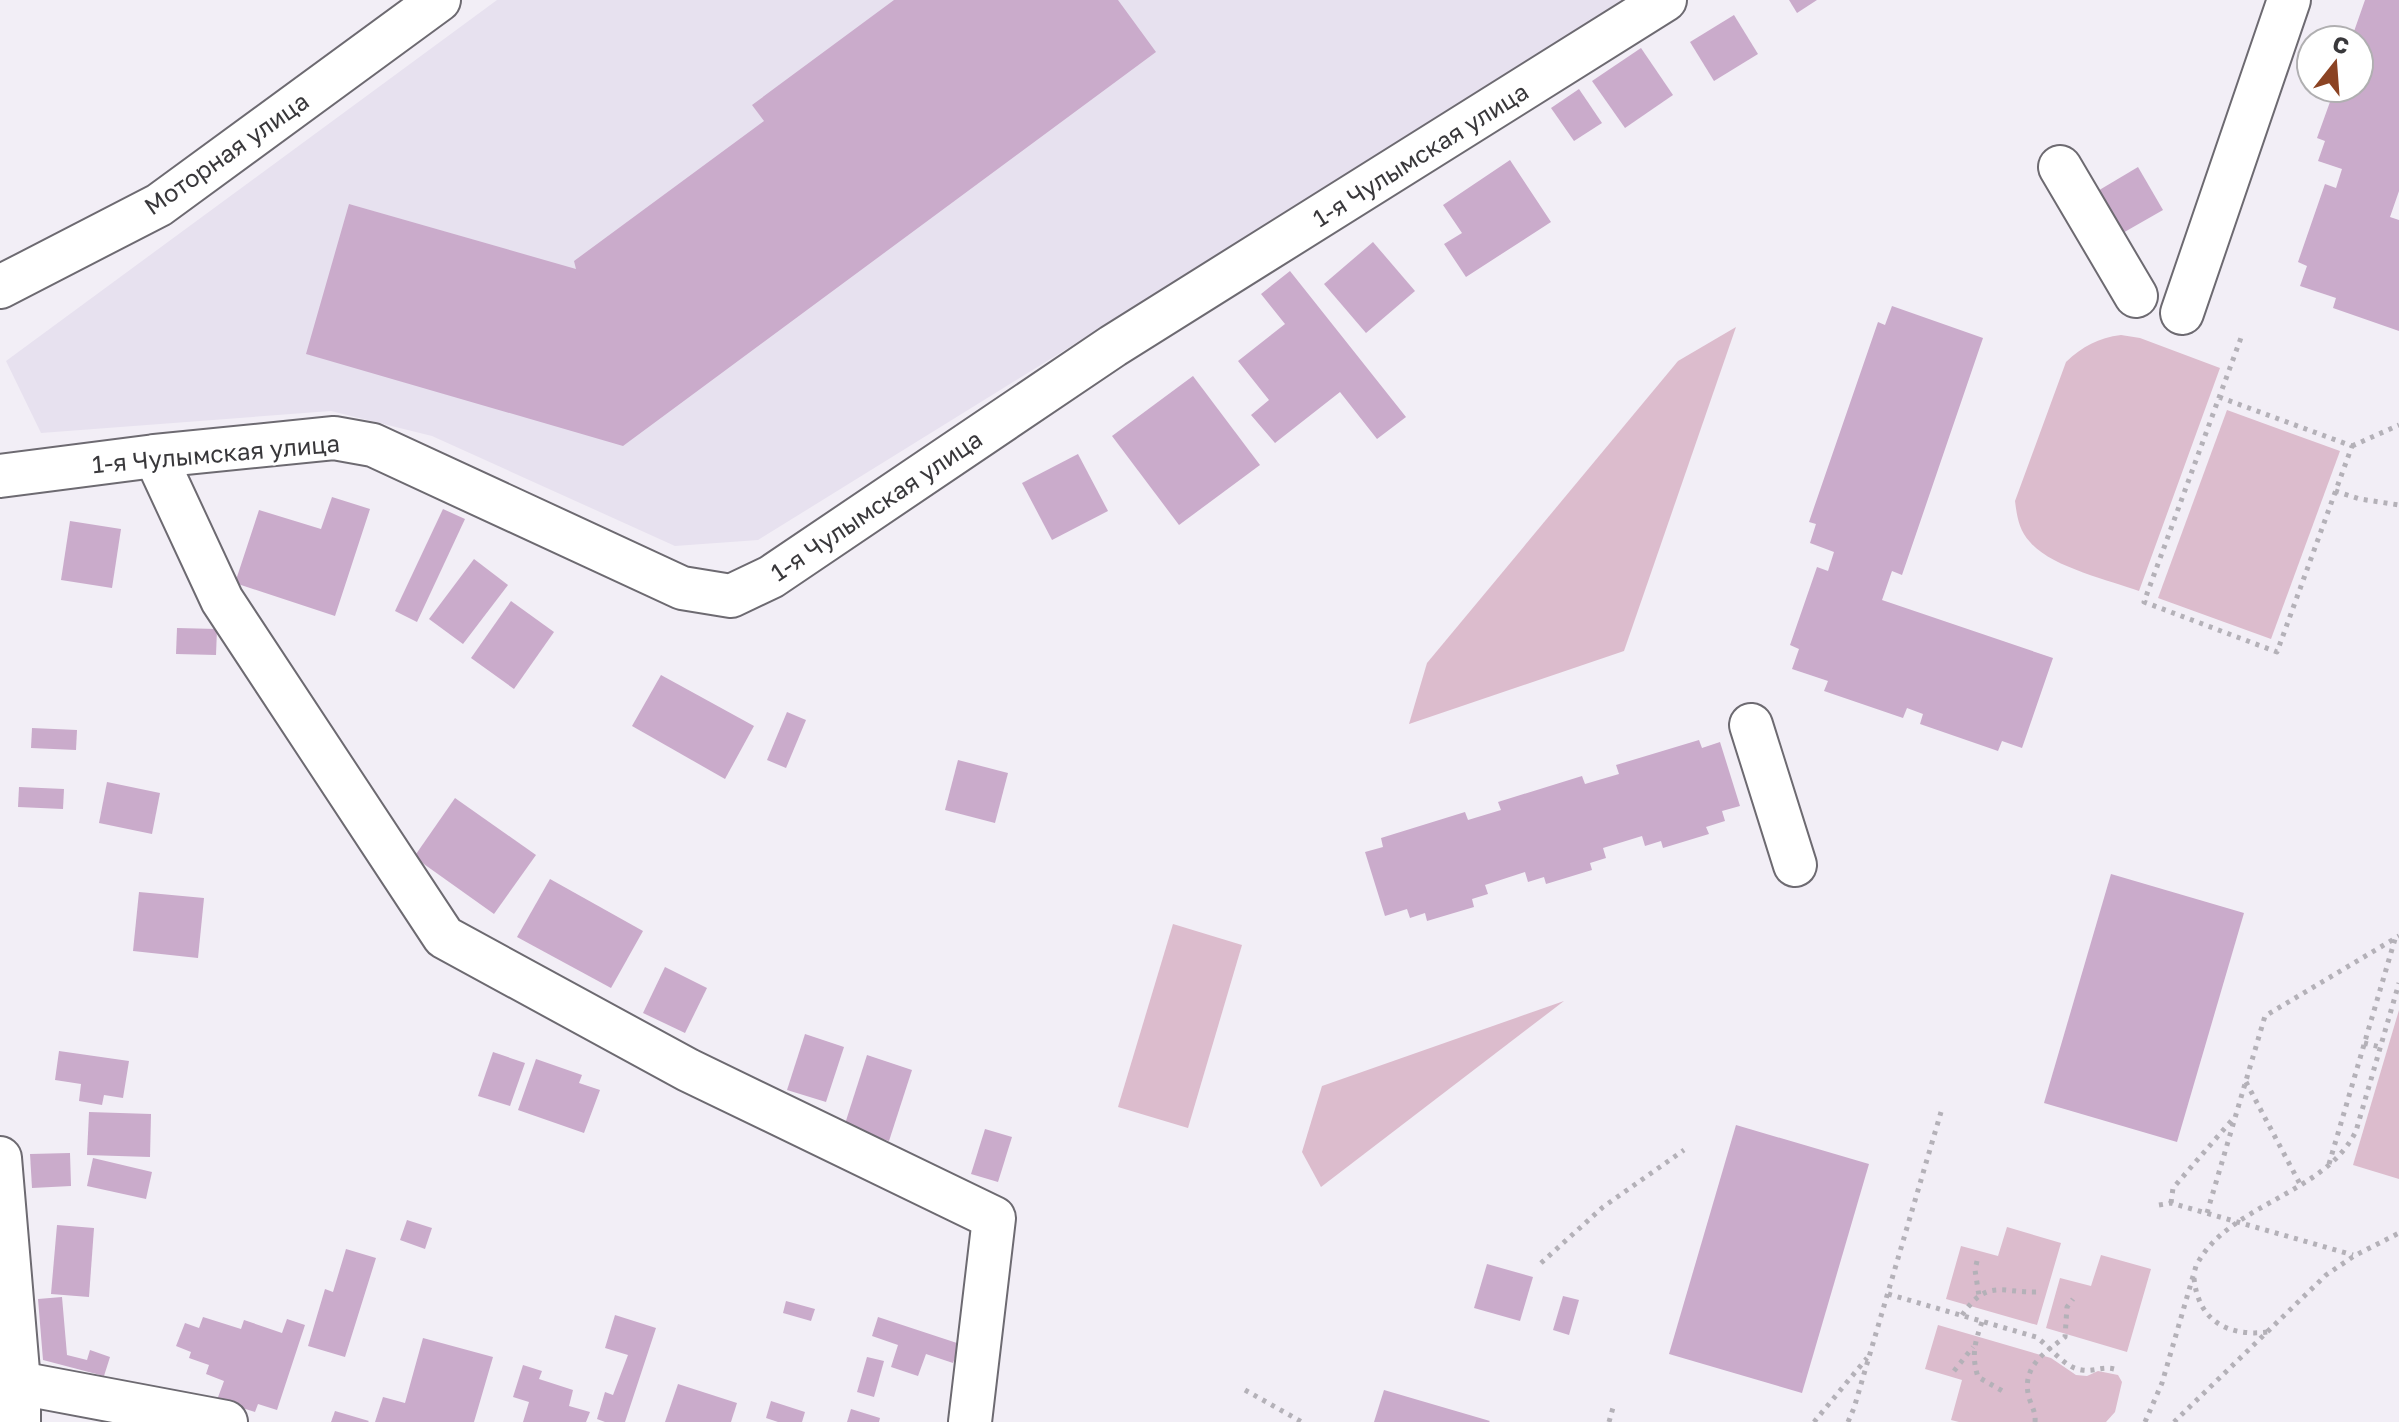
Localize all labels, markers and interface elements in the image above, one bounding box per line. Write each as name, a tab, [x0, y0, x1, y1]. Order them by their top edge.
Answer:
north arrow	[2295, 24, 2375, 104]
text: С	[2330, 29, 2352, 60]
street label: 1-я Чулымская улица	[1307, 76, 1533, 232]
street label: Моторная улица	[138, 86, 314, 220]
street label: 1-я Чулымская улица	[765, 423, 987, 587]
street label: 1-я Чулымская улица	[91, 428, 341, 478]

